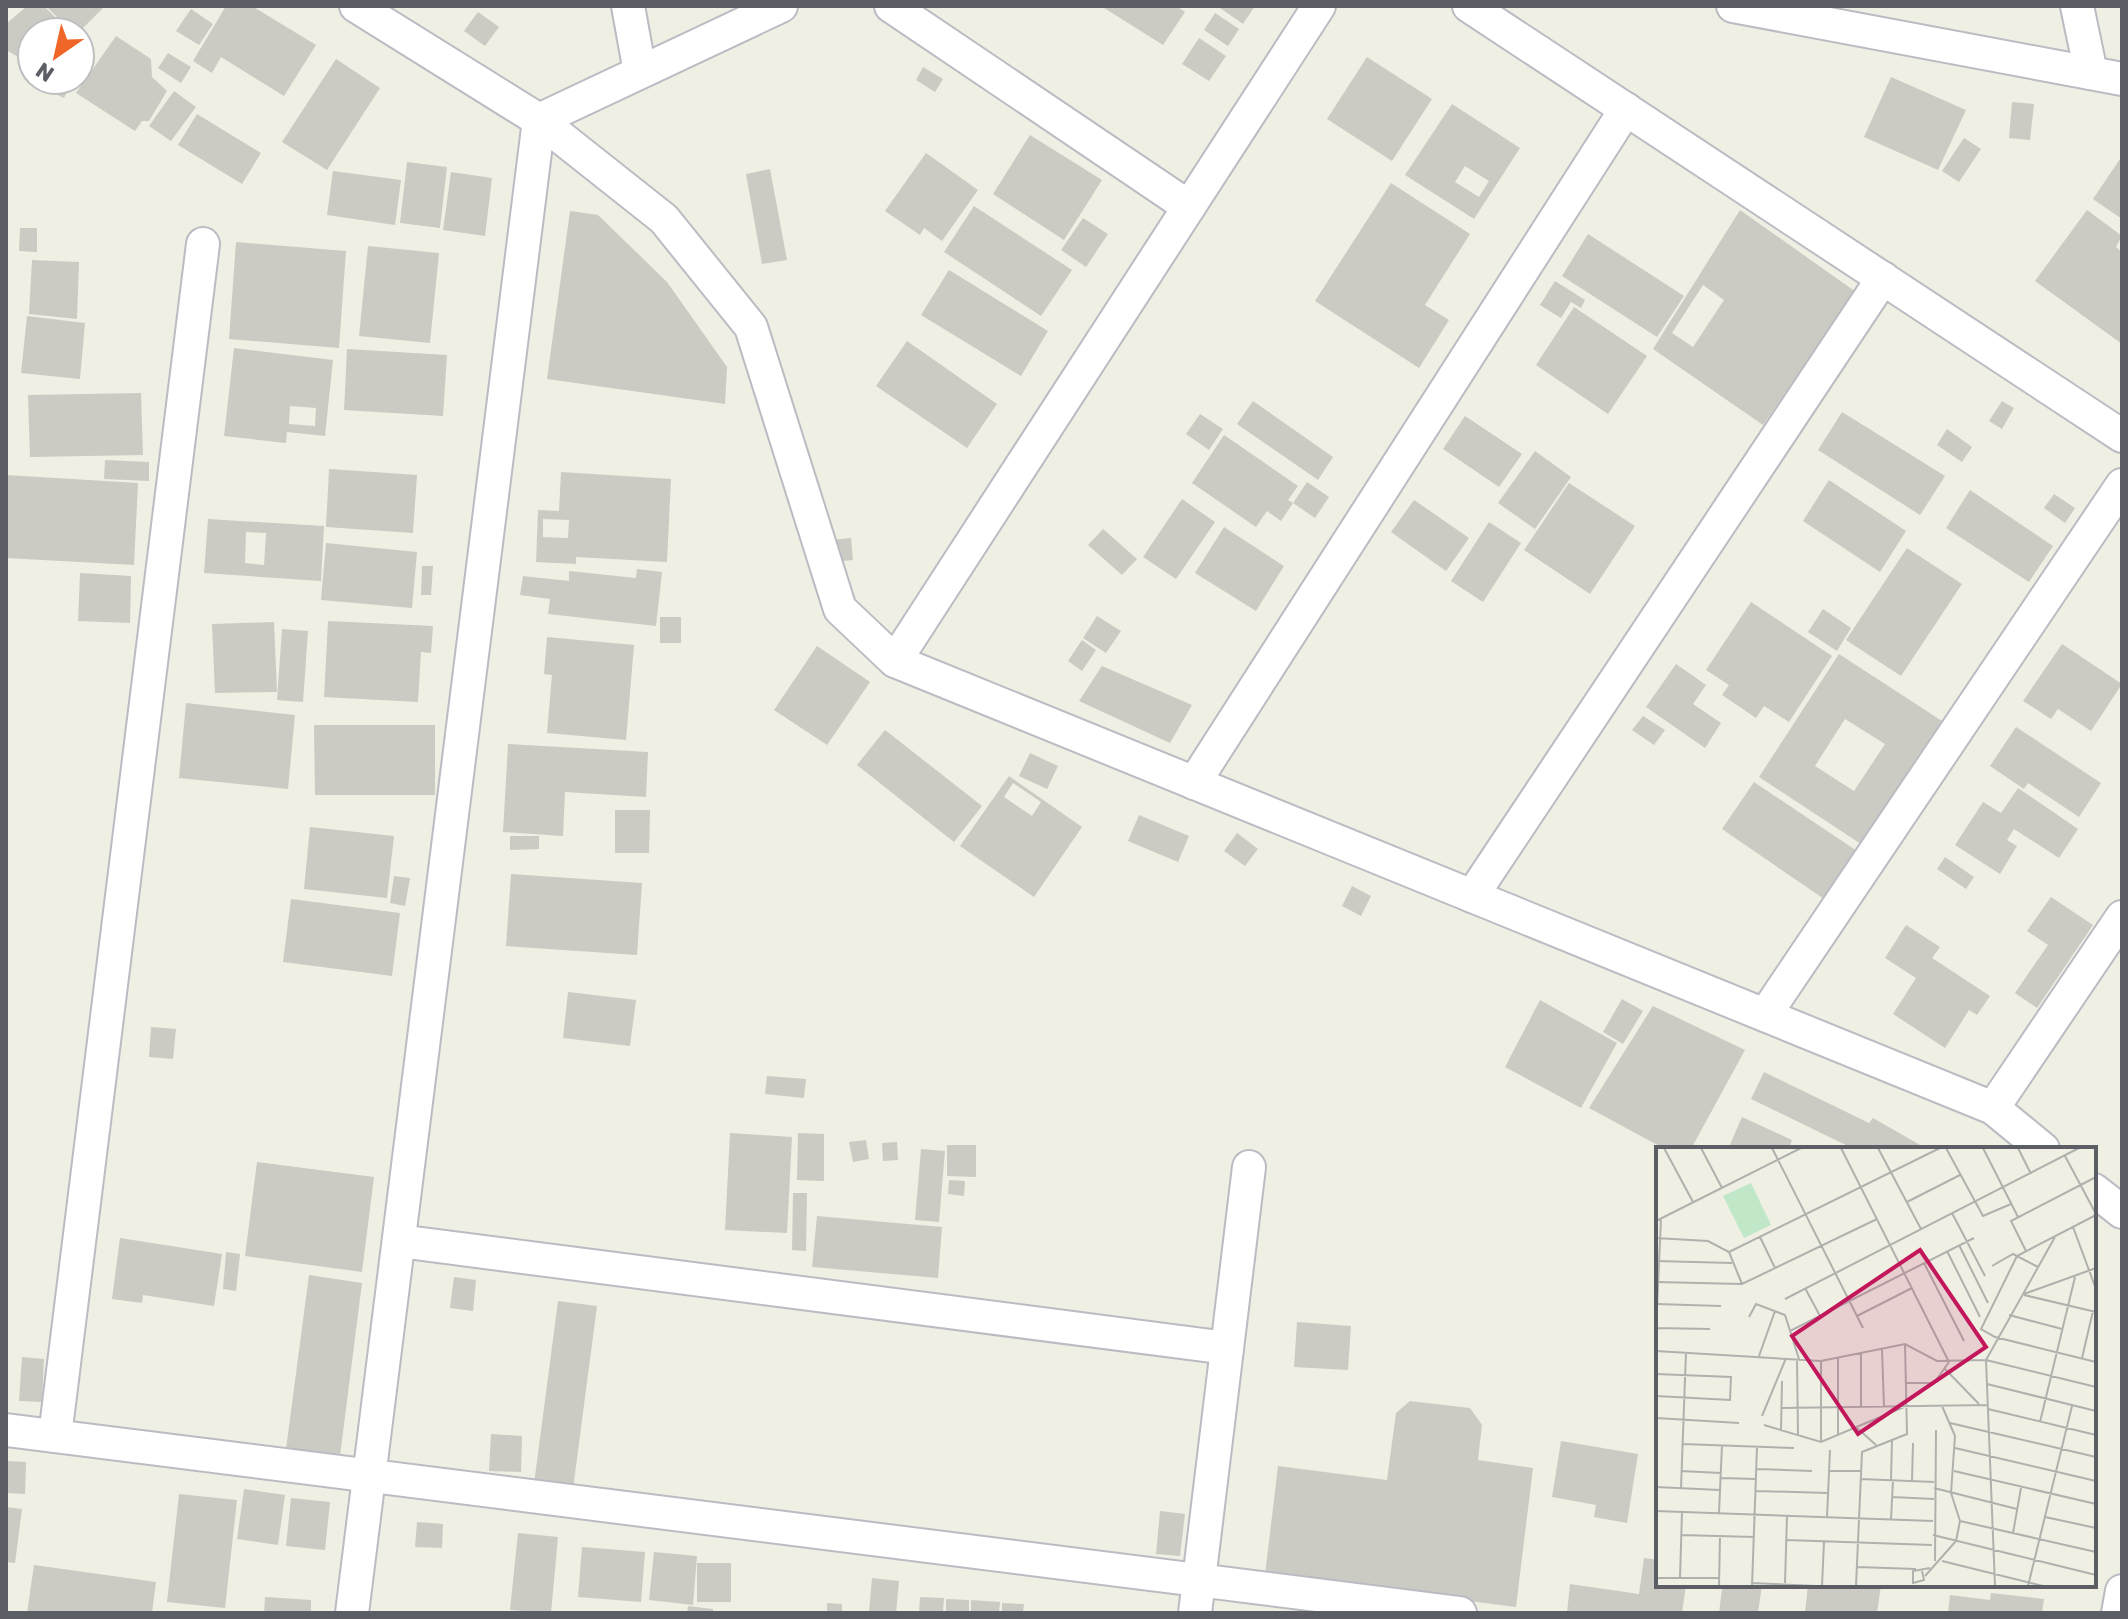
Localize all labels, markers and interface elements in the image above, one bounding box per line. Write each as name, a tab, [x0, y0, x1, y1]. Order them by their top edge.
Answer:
north arrow	[16, 16, 96, 96]
text: N	[31, 57, 59, 88]
inset map	[1656, 1147, 2096, 1587]

